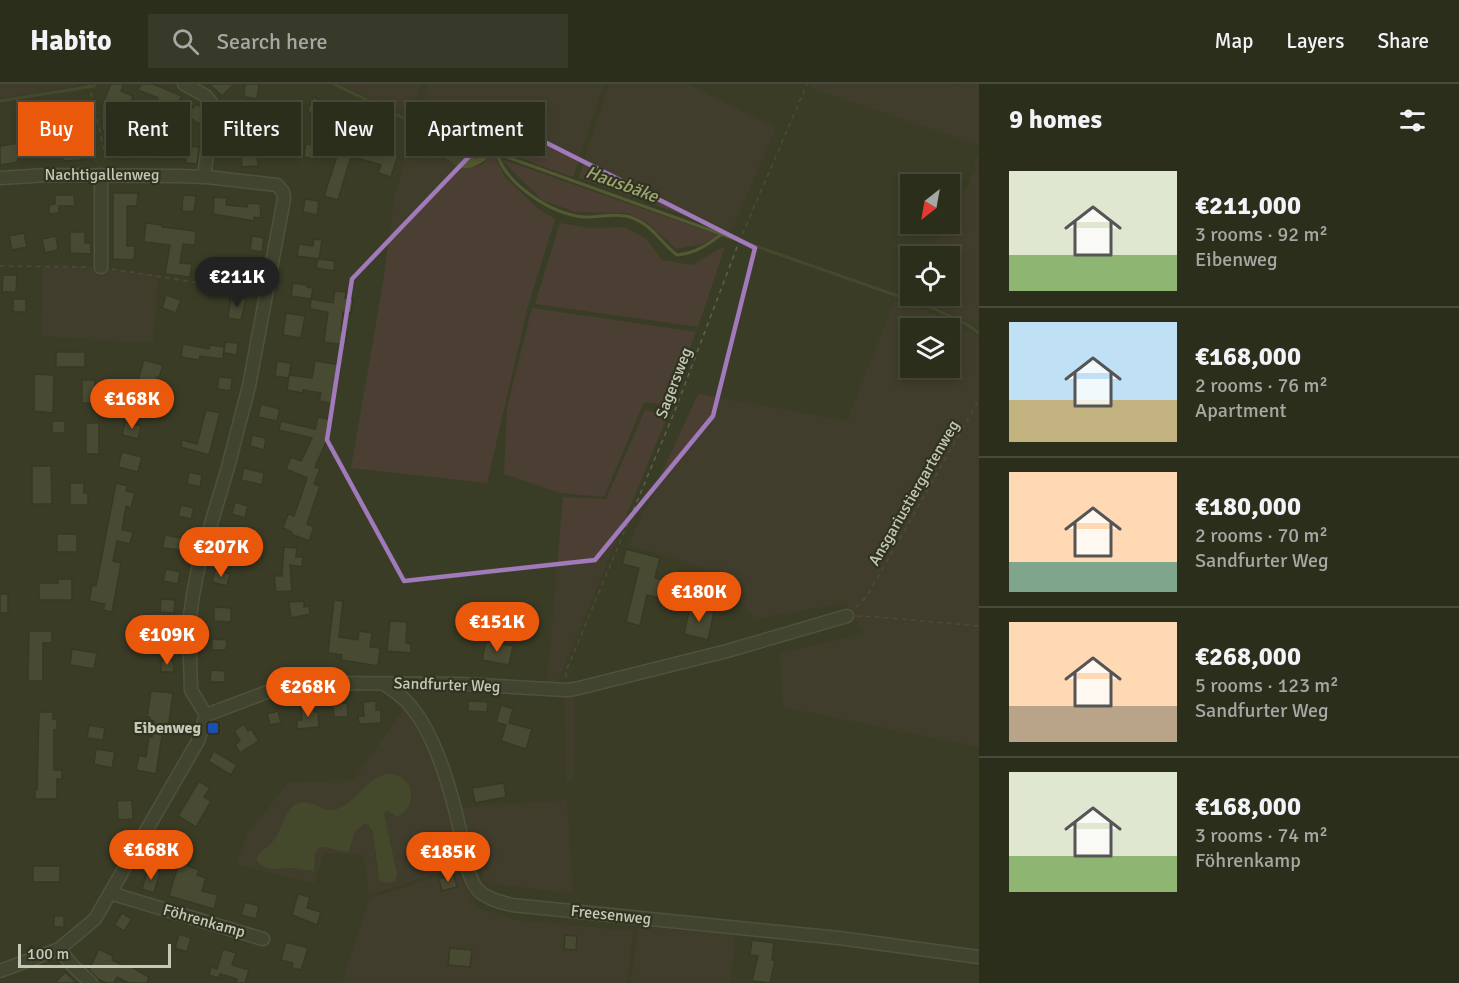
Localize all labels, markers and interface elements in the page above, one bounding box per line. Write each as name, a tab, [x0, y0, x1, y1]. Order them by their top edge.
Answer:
search box	[148, 14, 568, 68]
text: Habito	[30, 24, 112, 58]
icon: search	[169, 25, 202, 58]
text: Search here	[217, 28, 328, 55]
text: Map	[1215, 28, 1253, 54]
text: Layers	[1286, 28, 1344, 54]
text: Share	[1377, 28, 1429, 54]
chip: Buy	[18, 102, 94, 156]
chip: Rent	[106, 102, 190, 156]
chip: Filters	[202, 102, 301, 156]
chip: New	[313, 102, 394, 156]
chip: Apartment	[406, 102, 545, 156]
text: 9 homes	[1009, 104, 1102, 136]
icon: filters	[1396, 104, 1429, 137]
water label: Hausbäke	[583, 161, 662, 208]
street label: Nachtigallenweg	[44, 165, 160, 185]
north arrow	[900, 174, 960, 234]
map controls	[900, 174, 960, 378]
text: €211,000	[1195, 190, 1301, 222]
icon: home	[1057, 195, 1129, 267]
text: 3 rooms · 92 m²	[1195, 222, 1328, 247]
button: locate	[900, 246, 960, 306]
text: Eibenweg	[1195, 247, 1278, 272]
pin: €211K	[195, 257, 279, 308]
text: €211K	[209, 264, 265, 289]
button: layers	[900, 318, 960, 378]
text: €168,000	[1195, 341, 1301, 373]
street label: Sagersweg	[651, 345, 697, 421]
icon: home	[1057, 346, 1129, 418]
text: 2 rooms · 76 m²	[1195, 373, 1328, 398]
pin: €168K	[90, 379, 174, 430]
text: €168K	[104, 386, 160, 411]
text: Apartment	[1195, 398, 1287, 423]
street label: Ansgariustiergartenweg	[864, 417, 964, 569]
text: €180,000	[1195, 491, 1301, 523]
icon: home	[1057, 496, 1129, 568]
text: 2 rooms · 70 m²	[1195, 523, 1328, 548]
pin: €207K	[179, 527, 263, 578]
text: €207K	[193, 534, 249, 559]
text: Sandfurter Weg	[1195, 548, 1329, 573]
pin: €180K	[657, 572, 741, 623]
text: €180K	[671, 579, 727, 604]
pin: €151K	[455, 602, 539, 653]
text: €151K	[469, 609, 525, 634]
pin: €109K	[125, 615, 209, 666]
text: €109K	[139, 622, 195, 647]
text: €268,000	[1195, 641, 1301, 673]
icon: home	[1057, 646, 1129, 718]
pin: €268K	[266, 667, 350, 718]
street label: Sandfurter Weg	[393, 673, 501, 697]
text: 5 rooms · 123 m²	[1195, 673, 1339, 698]
text: €268K	[280, 674, 336, 699]
text: Sandfurter Weg	[1195, 698, 1329, 723]
place label: Eibenweg	[133, 718, 201, 738]
marker: Eibenweg	[206, 721, 220, 735]
text: €168,000	[1195, 791, 1301, 823]
icon: home	[1057, 796, 1129, 868]
text: 3 rooms · 74 m²	[1195, 823, 1328, 848]
pin: €168K	[109, 830, 193, 881]
pin: €185K	[406, 832, 490, 883]
text: €168K	[123, 837, 179, 862]
text: €185K	[420, 839, 476, 864]
text: Föhrenkamp	[1195, 848, 1301, 873]
street label: Föhrenkamp	[161, 900, 247, 942]
street label: Freesenweg	[570, 901, 652, 929]
scale bar	[18, 941, 171, 968]
text: 100 m	[27, 944, 69, 964]

